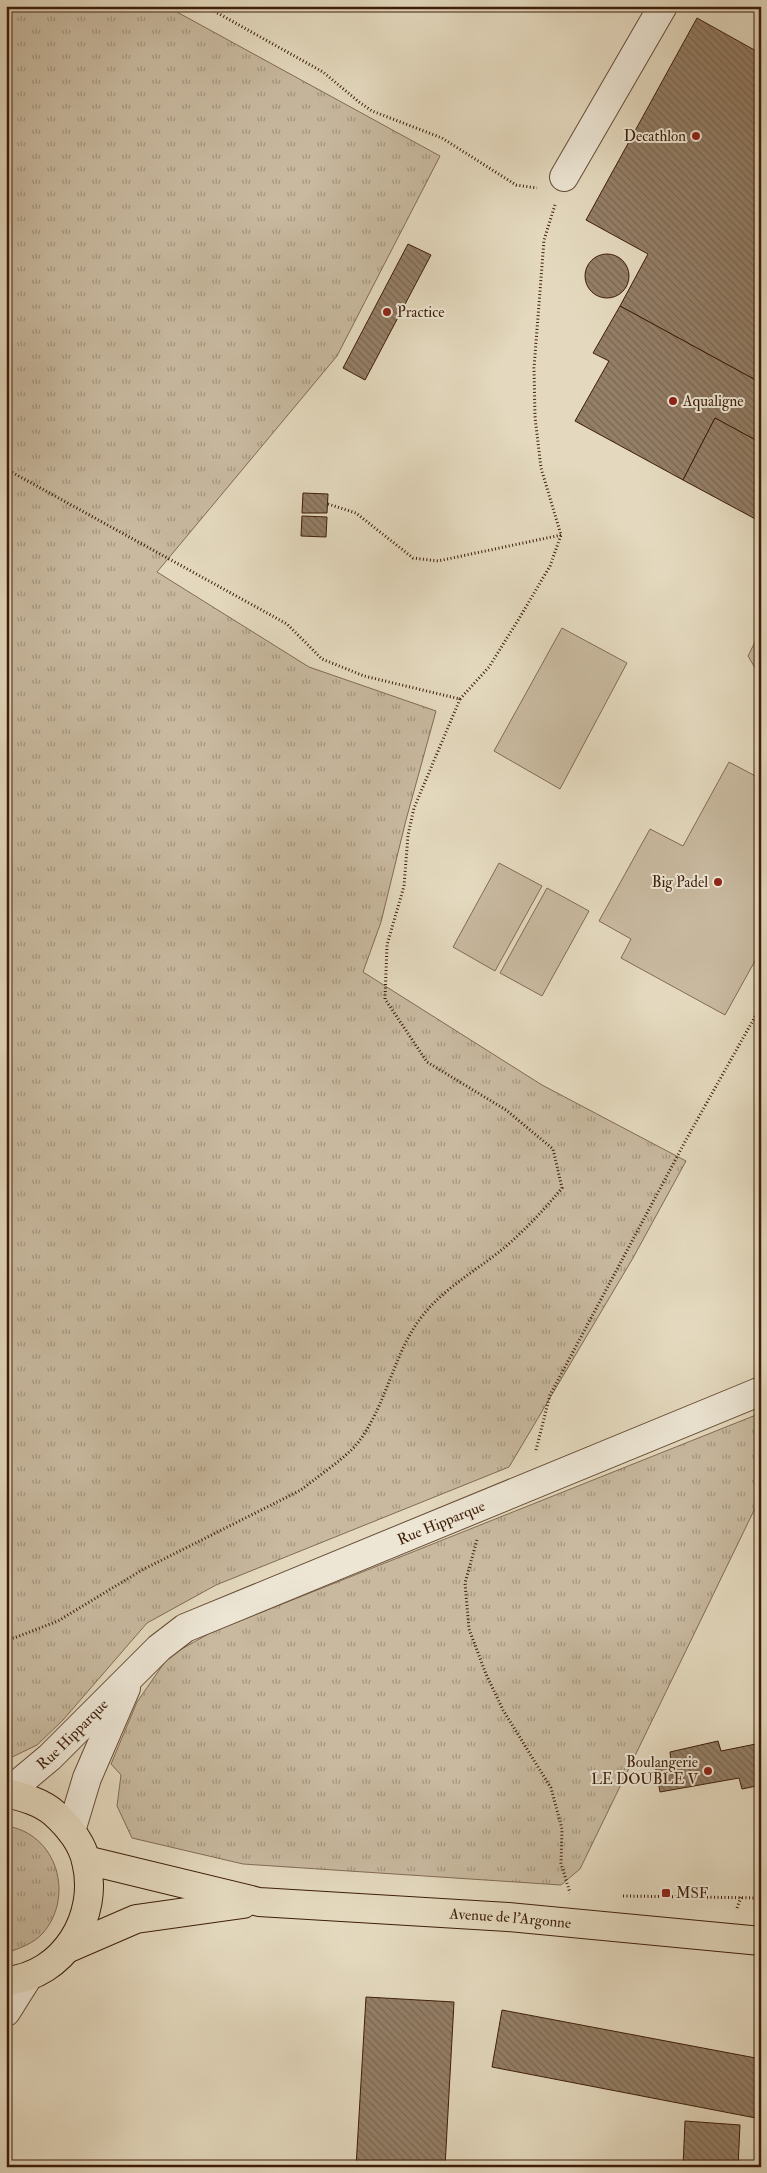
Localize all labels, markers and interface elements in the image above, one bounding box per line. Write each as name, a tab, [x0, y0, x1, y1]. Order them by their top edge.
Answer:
place label: Decathlon	[624, 127, 686, 146]
marker: Decathlon	[690, 130, 702, 142]
place label: Practice	[397, 303, 445, 322]
marker: Practice	[381, 306, 393, 318]
place label: Aqualigne	[682, 392, 743, 411]
marker: Aqualigne	[667, 395, 679, 407]
place label: Big Padel	[652, 873, 708, 892]
marker: Big Padel	[712, 876, 724, 888]
street label: Rue Hipparque	[395, 1496, 488, 1549]
street label: Rue Hipparque	[33, 1695, 112, 1774]
place label: Boulangerie LE DOUBLE V	[591, 1753, 699, 1789]
marker: Boulangerie LE DOUBLE V	[702, 1765, 714, 1777]
place label: MSF	[676, 1884, 709, 1903]
marker: MSF	[660, 1887, 672, 1899]
street label: Avenue de l'Argonne	[448, 1904, 572, 1932]

